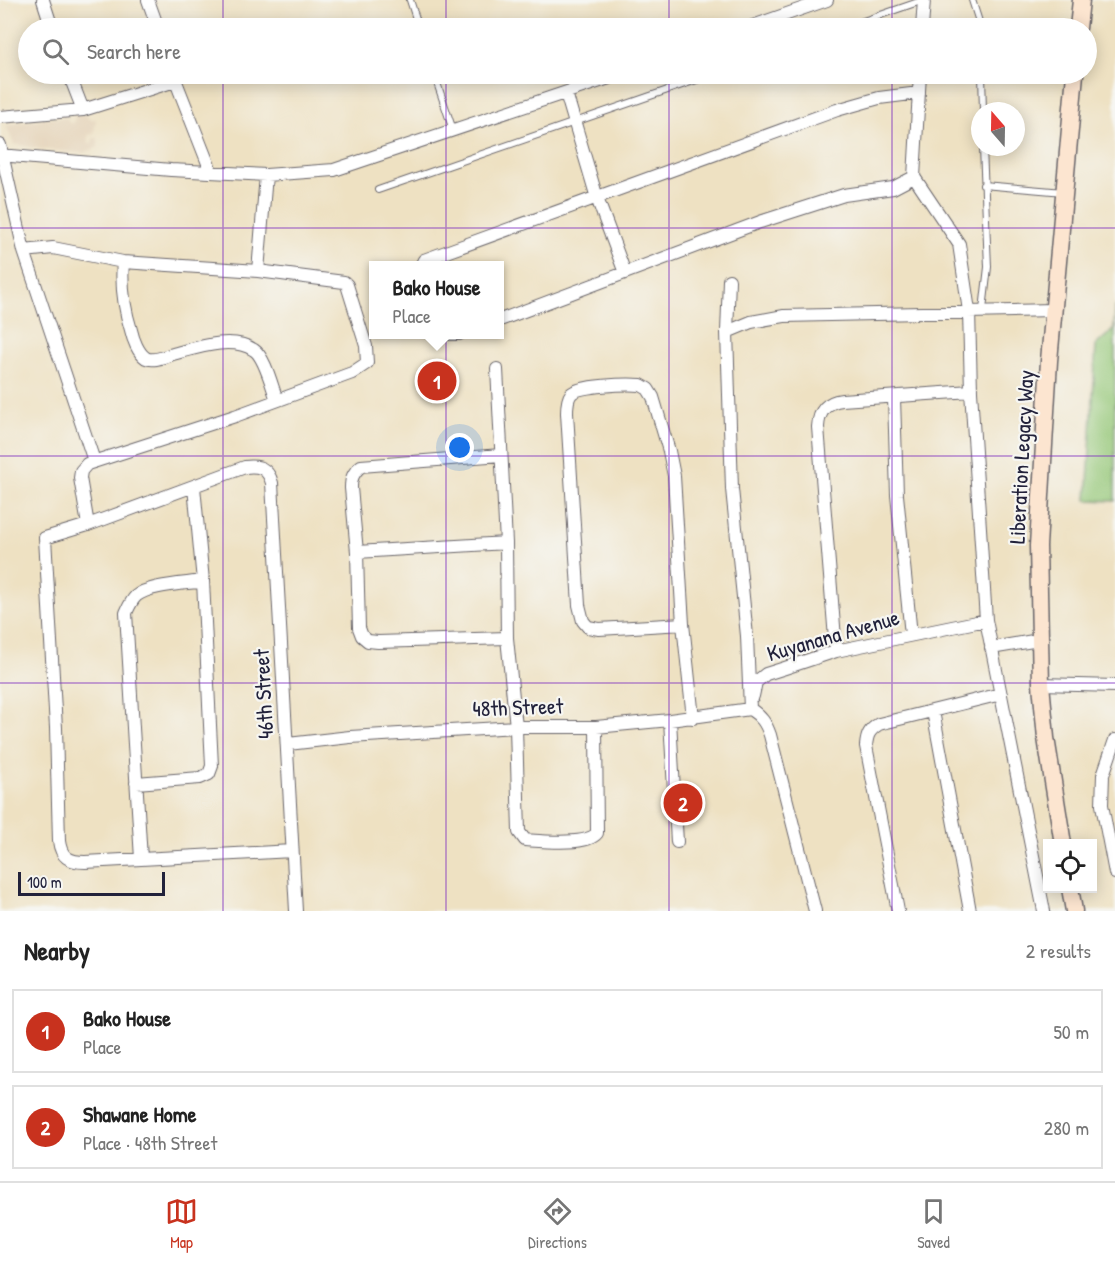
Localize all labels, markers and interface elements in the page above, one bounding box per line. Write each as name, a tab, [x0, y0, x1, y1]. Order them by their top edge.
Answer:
search box	[18, 18, 1097, 84]
icon: search	[39, 35, 72, 68]
text: Search here	[87, 36, 181, 66]
north arrow	[971, 102, 1025, 156]
popup	[369, 261, 504, 339]
text: Bako House	[392, 272, 481, 302]
text: Place	[392, 302, 431, 329]
pin: 1	[418, 358, 456, 404]
street label: Liberation Legacy Way	[1001, 369, 1041, 545]
your location	[445, 433, 474, 462]
street label: Kuyanana Avenue	[763, 602, 903, 668]
street label: 46th Street	[246, 648, 280, 740]
street label: 48th Street	[472, 690, 564, 724]
pin: 2	[664, 780, 702, 826]
map controls	[1043, 839, 1097, 893]
button: locate	[1043, 839, 1097, 893]
scale bar	[18, 869, 165, 896]
text: 100 m	[27, 871, 62, 893]
text: Nearby	[24, 933, 90, 968]
text: 2 results	[1026, 937, 1091, 964]
text: Bako House	[83, 1003, 171, 1033]
text: 1	[42, 1018, 49, 1045]
text: 50 m	[1053, 1018, 1089, 1045]
text: Place	[83, 1033, 122, 1060]
text: Shawane Home	[83, 1099, 196, 1129]
text: 2	[41, 1114, 50, 1141]
text: 280 m	[1044, 1114, 1089, 1141]
text: Place · 48th Street	[83, 1129, 217, 1156]
tab: Map	[165, 1195, 198, 1253]
tab: Directions	[528, 1195, 587, 1253]
tab: Saved	[917, 1195, 950, 1253]

